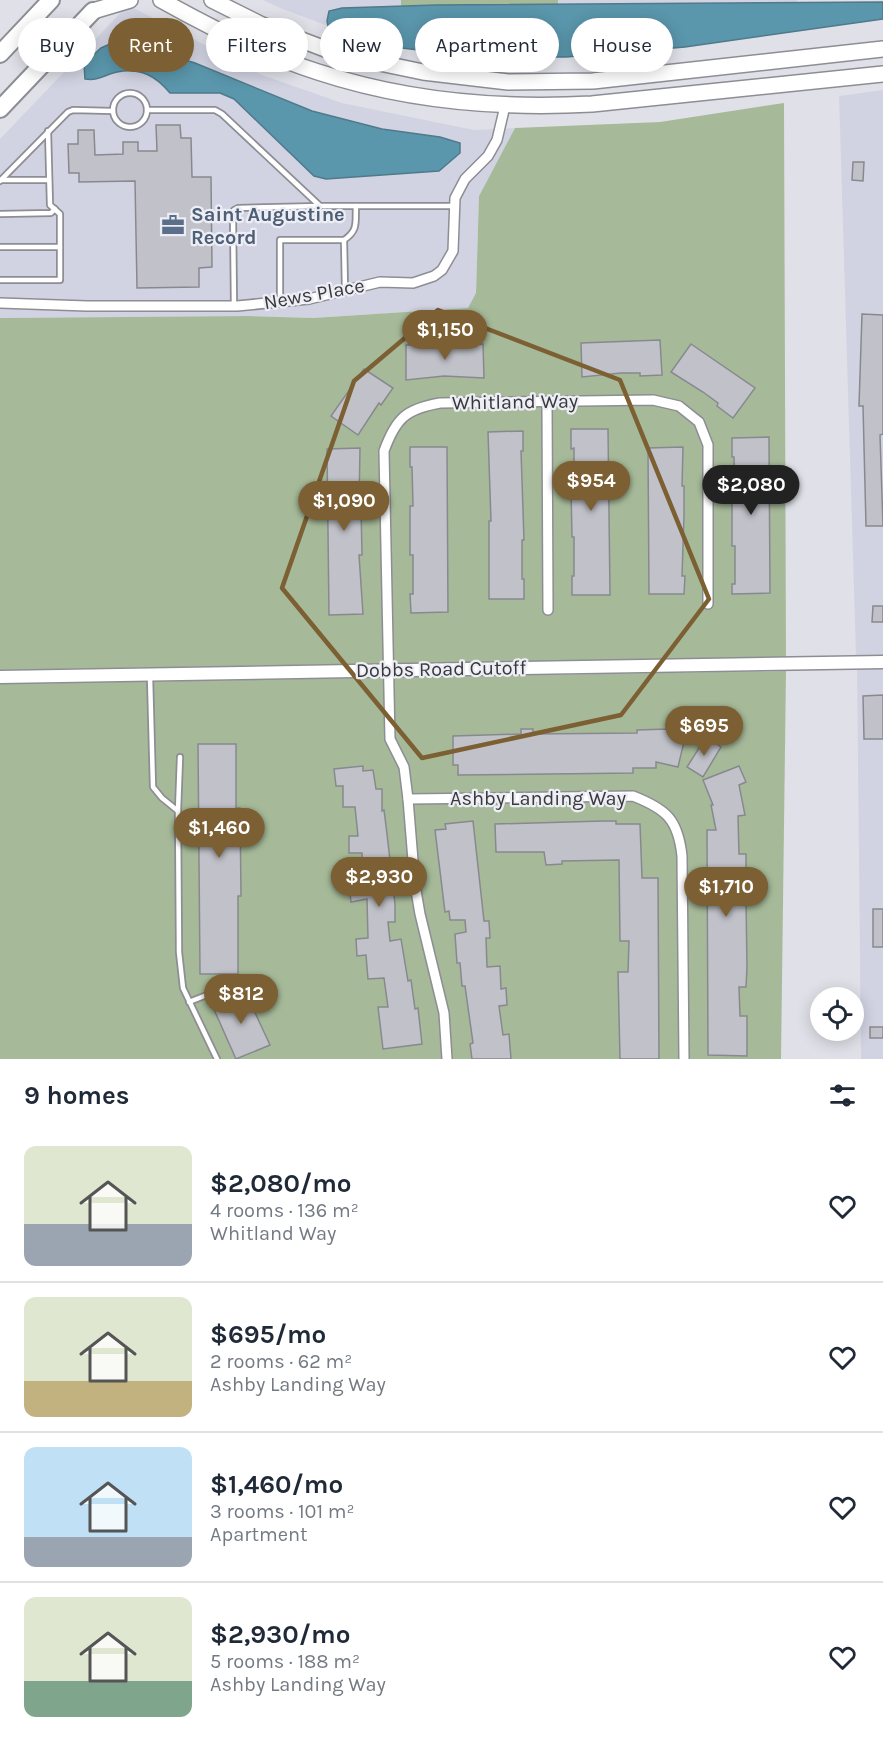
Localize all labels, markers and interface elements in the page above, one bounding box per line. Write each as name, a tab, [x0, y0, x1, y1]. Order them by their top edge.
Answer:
chip: Buy	[18, 18, 96, 72]
chip: Rent	[108, 18, 194, 72]
chip: Filters	[206, 18, 308, 72]
chip: New	[320, 18, 403, 72]
chip: Apartment	[415, 18, 559, 72]
chip: House	[571, 18, 673, 72]
place label: Saint Augustine Record	[191, 203, 345, 249]
office icon: Saint Augustine Record	[160, 212, 186, 238]
street label: News Place	[262, 274, 366, 314]
pin: $1,150	[396, 310, 494, 361]
text: $1,150	[416, 318, 474, 341]
street label: Whitland Way	[452, 389, 578, 415]
pin: $954	[555, 461, 627, 512]
pin: $2,080	[702, 465, 800, 516]
text: $954	[566, 469, 616, 492]
text: $2,080	[716, 473, 786, 496]
pin: $1,090	[295, 481, 393, 532]
text: $1,090	[312, 489, 376, 512]
street label: Dobbs Road Cutoff	[356, 656, 527, 682]
pin: $695	[668, 706, 740, 757]
text: $695	[679, 714, 729, 737]
street label: Ashby Landing Way	[450, 787, 626, 810]
pin: $1,460	[170, 808, 268, 859]
text: $1,460	[188, 816, 250, 839]
pin: $2,930	[330, 857, 428, 908]
text: $2,930	[345, 865, 413, 888]
pin: $1,710	[677, 867, 775, 918]
text: $1,710	[698, 875, 754, 898]
pin: $812	[205, 974, 277, 1025]
text: $812	[218, 982, 264, 1005]
map controls	[810, 987, 864, 1041]
button: locate	[810, 987, 864, 1041]
icon: filters	[826, 1079, 859, 1112]
text: 9 homes	[24, 1080, 130, 1111]
text: $2,080/mo	[210, 1168, 352, 1199]
icon: home	[72, 1170, 144, 1242]
icon: heart	[826, 1190, 859, 1223]
text: 4 rooms · 136 m²	[210, 1199, 359, 1222]
text: Whitland Way	[210, 1222, 336, 1245]
text: $695/mo	[210, 1319, 326, 1350]
icon: home	[72, 1321, 144, 1393]
icon: heart	[826, 1341, 859, 1374]
text: 2 rooms · 62 m²	[210, 1350, 352, 1373]
text: Ashby Landing Way	[210, 1373, 386, 1396]
text: $1,460/mo	[210, 1469, 343, 1500]
icon: home	[72, 1471, 144, 1543]
icon: heart	[826, 1491, 859, 1524]
text: 3 rooms · 101 m²	[210, 1500, 355, 1523]
text: Apartment	[210, 1523, 308, 1546]
text: $2,930/mo	[210, 1619, 350, 1650]
icon: home	[72, 1621, 144, 1693]
icon: heart	[826, 1641, 859, 1674]
text: 5 rooms · 188 m²	[210, 1650, 360, 1673]
text: Ashby Landing Way	[210, 1673, 386, 1696]

